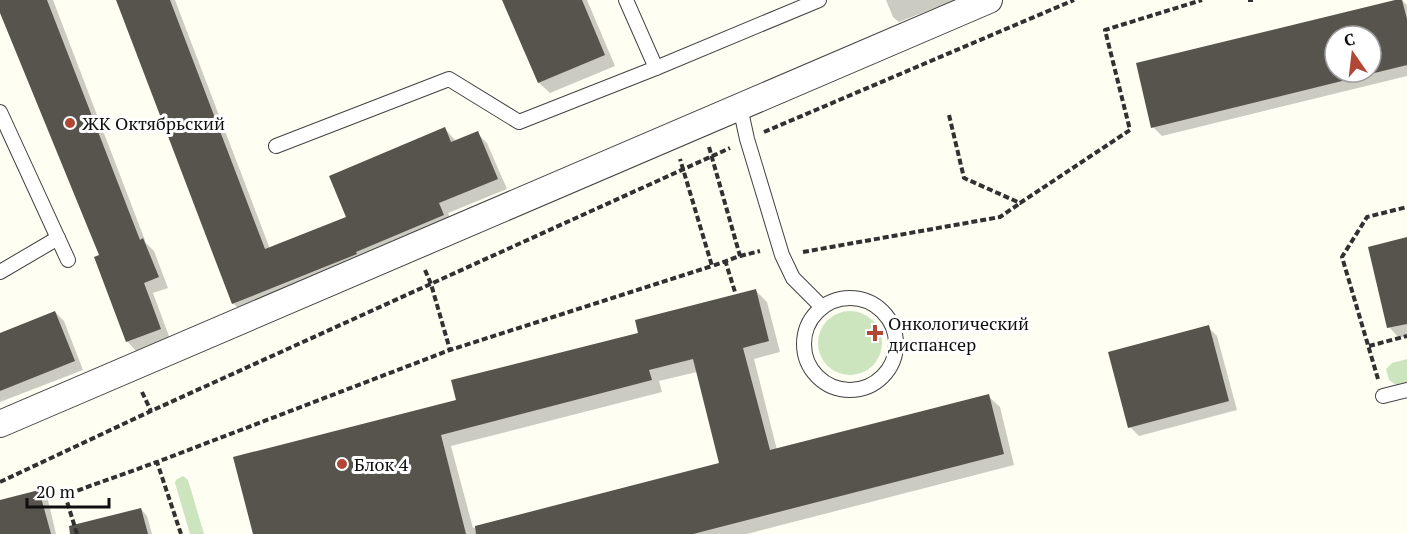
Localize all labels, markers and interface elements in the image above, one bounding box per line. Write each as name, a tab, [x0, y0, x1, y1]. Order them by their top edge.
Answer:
north arrow	[1323, 24, 1383, 84]
text: С	[1342, 28, 1357, 51]
place label: ЖК Октябрьский	[82, 111, 225, 135]
marker: ЖК Октябрьский	[63, 116, 77, 130]
place label: Онкологический диспансер	[888, 311, 1029, 356]
marker: Онкологический диспансер	[866, 324, 884, 342]
place label: Блок 4	[354, 452, 409, 476]
marker: Блок 4	[335, 457, 349, 471]
scale bar	[27, 471, 110, 509]
text: 20 m	[36, 479, 76, 503]

